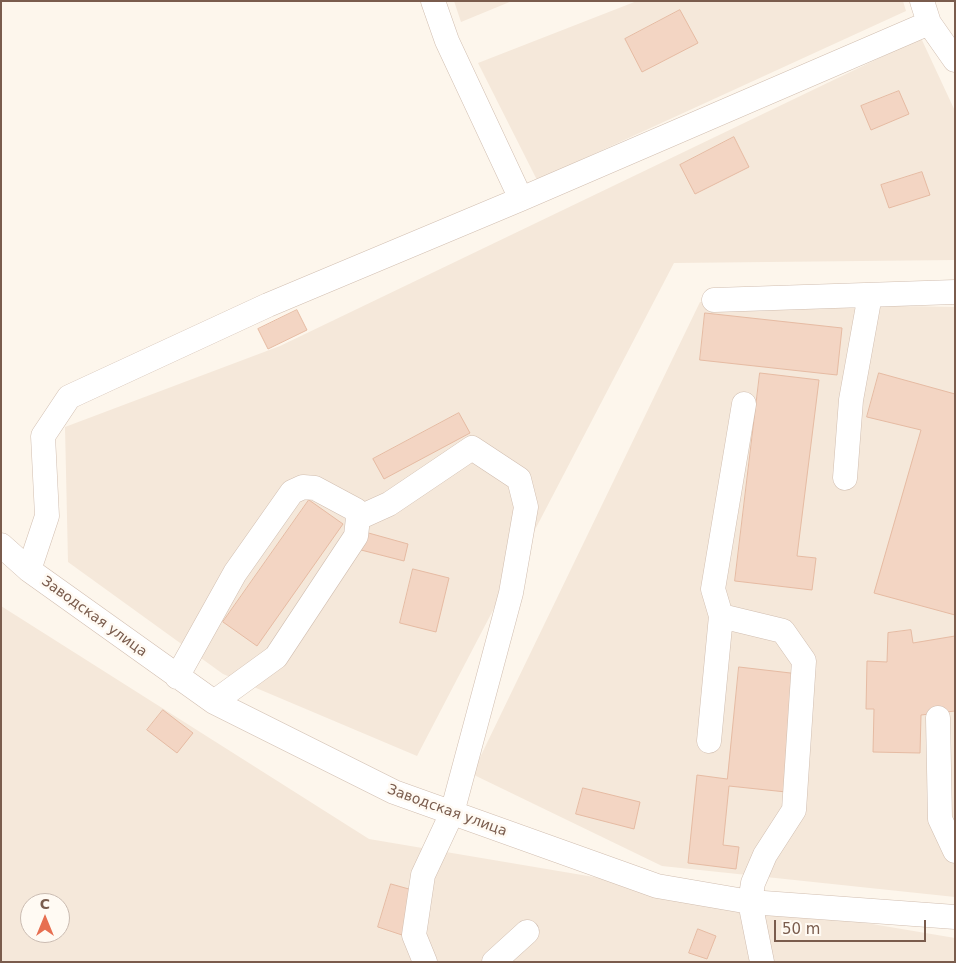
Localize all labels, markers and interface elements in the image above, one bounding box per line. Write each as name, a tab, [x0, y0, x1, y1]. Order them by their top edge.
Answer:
street label: Заводская улица	[38, 573, 150, 661]
street label: Заводская улица	[385, 782, 509, 840]
north arrow	[20, 893, 70, 943]
text: С	[40, 896, 50, 912]
scale bar	[776, 910, 928, 942]
text: 50 m	[782, 920, 820, 938]

